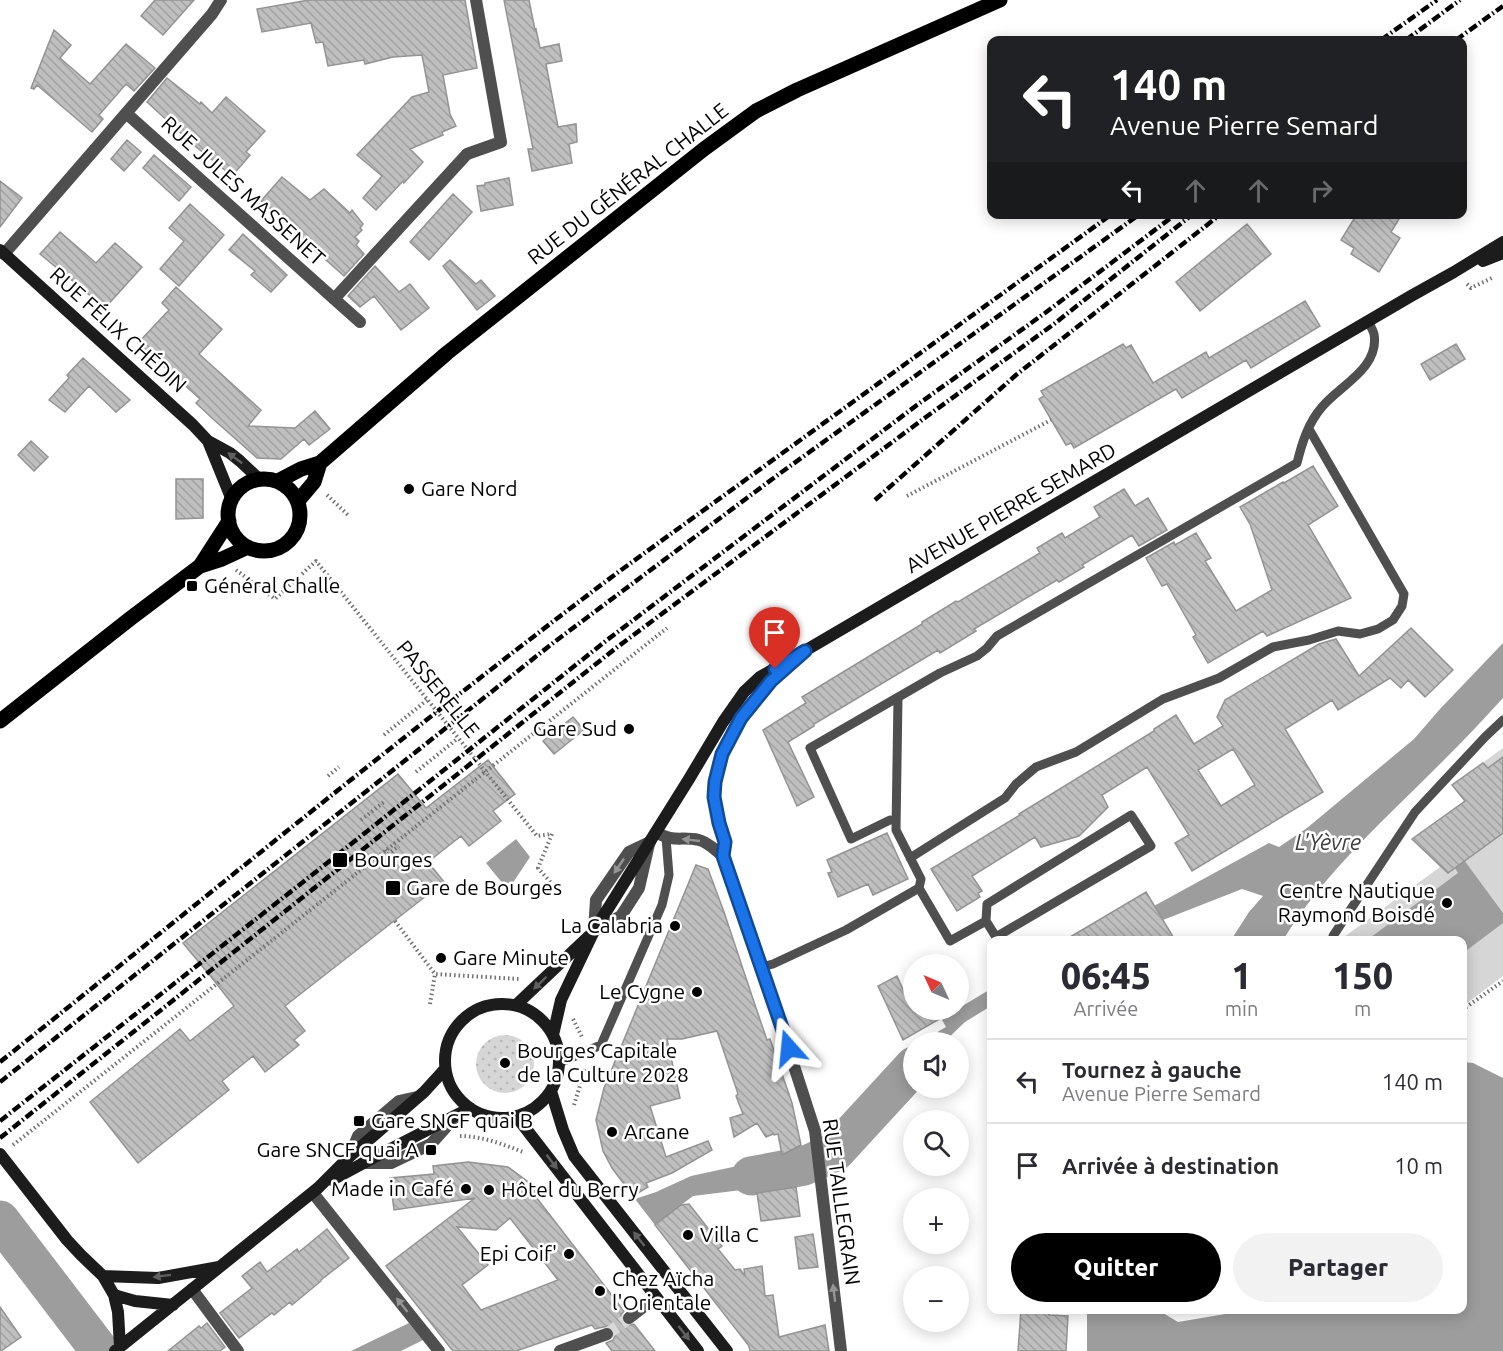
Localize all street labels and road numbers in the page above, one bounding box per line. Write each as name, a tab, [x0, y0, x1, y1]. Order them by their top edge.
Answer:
street label: RUE DU GÉNÉRAL CHALLE	[522, 98, 732, 269]
street label: RUE JULES MASSENET	[157, 111, 331, 270]
street label: RUE FÉLIX CHÉDIN	[46, 262, 192, 397]
street label: AVENUE PIERRE SEMARD	[901, 437, 1120, 577]
street label: PASSERELLE	[392, 635, 485, 742]
street label: RUE TAILLEGRAIN	[818, 1117, 866, 1287]

